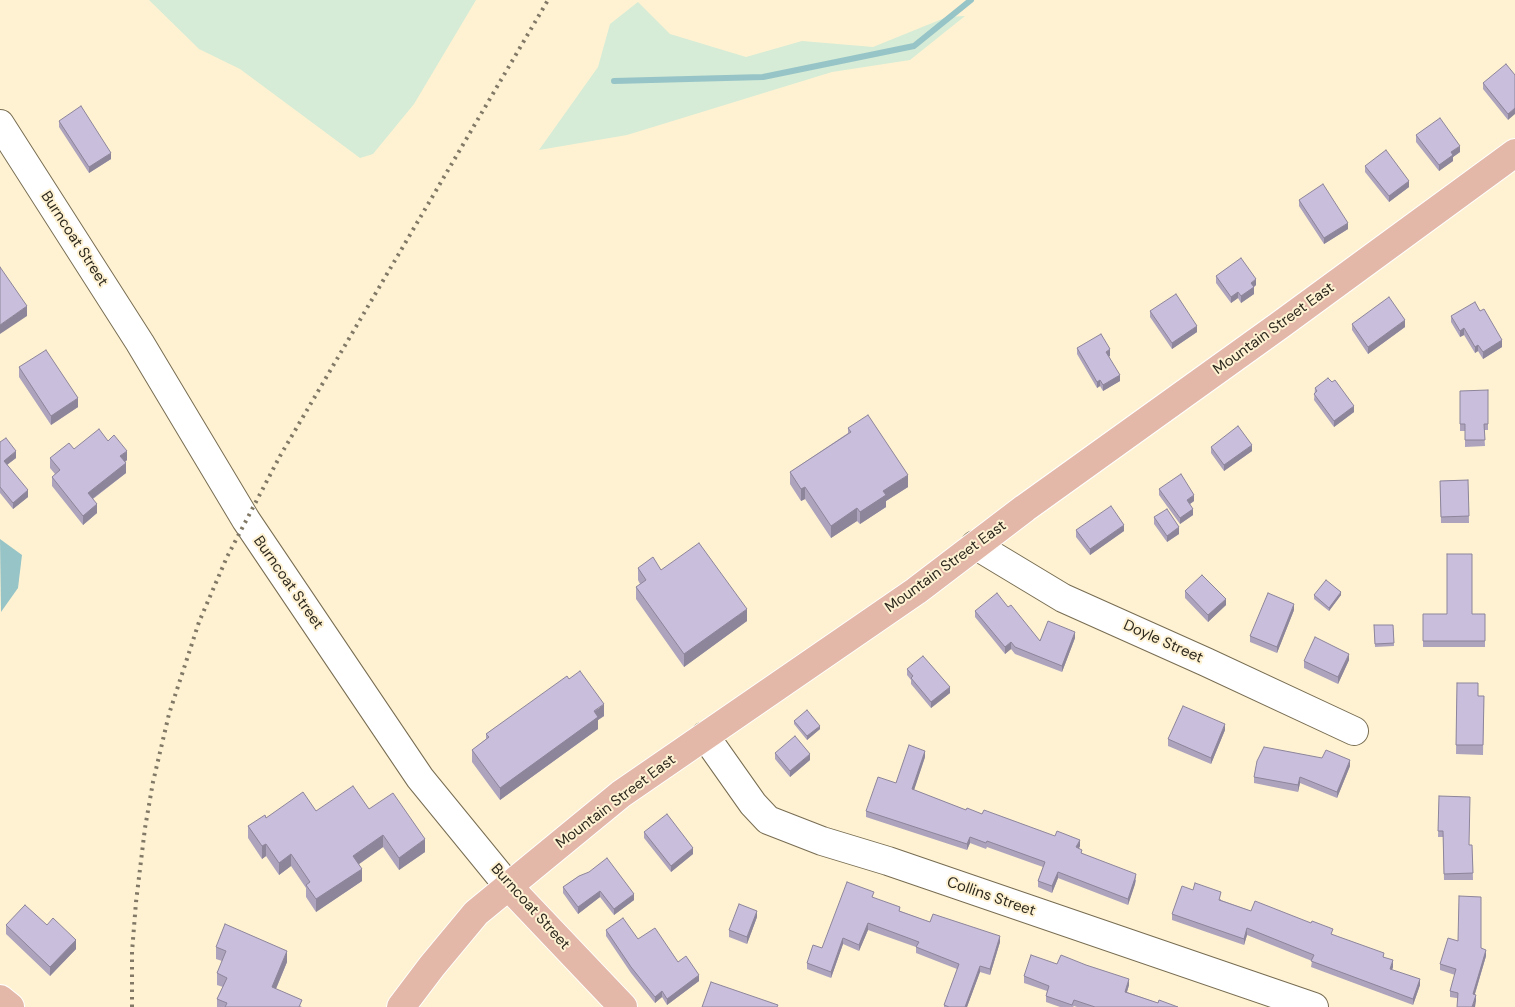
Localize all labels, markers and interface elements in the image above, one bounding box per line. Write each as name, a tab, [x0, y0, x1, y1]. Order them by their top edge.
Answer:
street label: Burncoat Street	[37, 188, 111, 290]
street label: Mountain Street East	[1210, 279, 1338, 379]
street label: Mountain Street East	[882, 517, 1010, 617]
street label: Burncoat Street	[249, 533, 327, 633]
street label: Doyle Street	[1120, 616, 1206, 668]
street label: Mountain Street East	[553, 751, 679, 853]
street label: Burncoat Street	[487, 860, 573, 954]
street label: Collins Street	[944, 873, 1038, 921]

